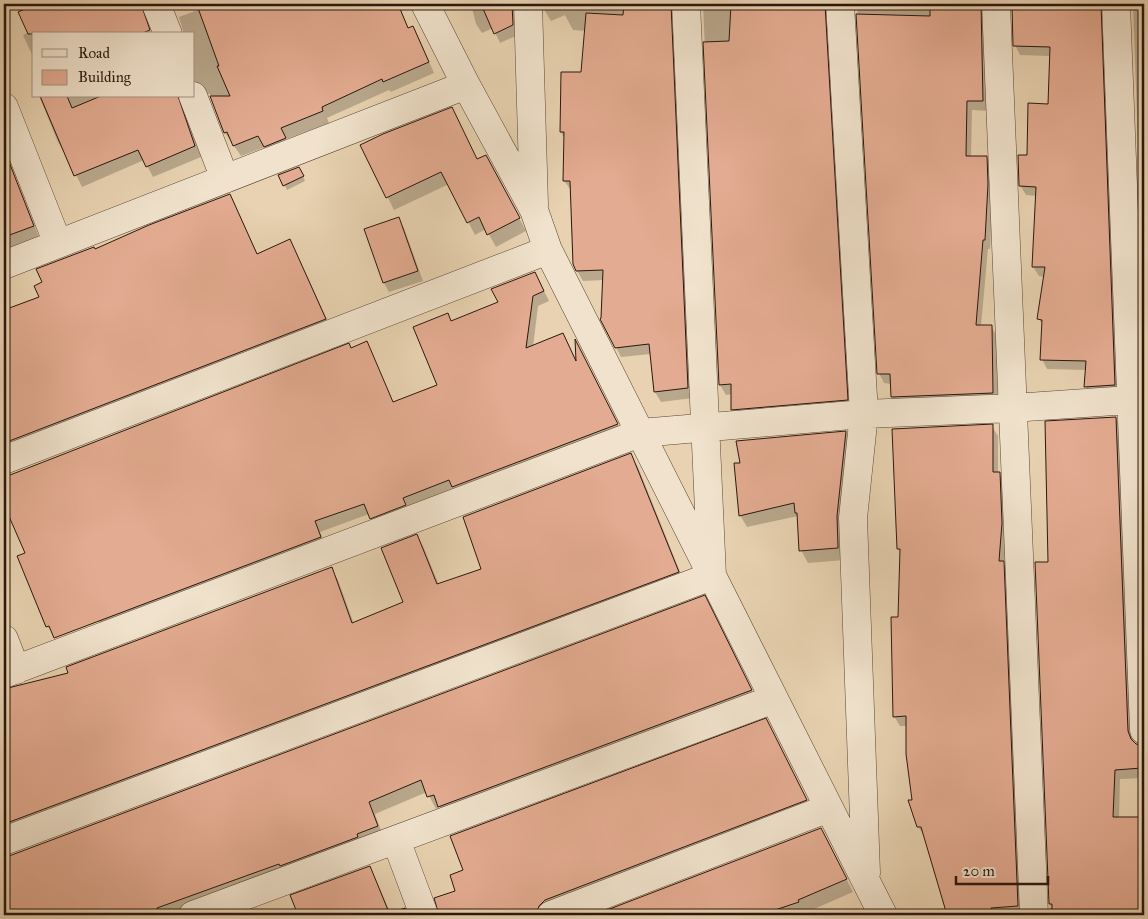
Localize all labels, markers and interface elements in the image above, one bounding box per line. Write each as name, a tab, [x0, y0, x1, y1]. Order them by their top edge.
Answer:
legend	[32, 32, 195, 98]
text: Road	[78, 44, 110, 62]
text: Building	[78, 68, 132, 86]
scale bar	[956, 854, 1048, 886]
text: 20 m	[963, 862, 995, 880]

